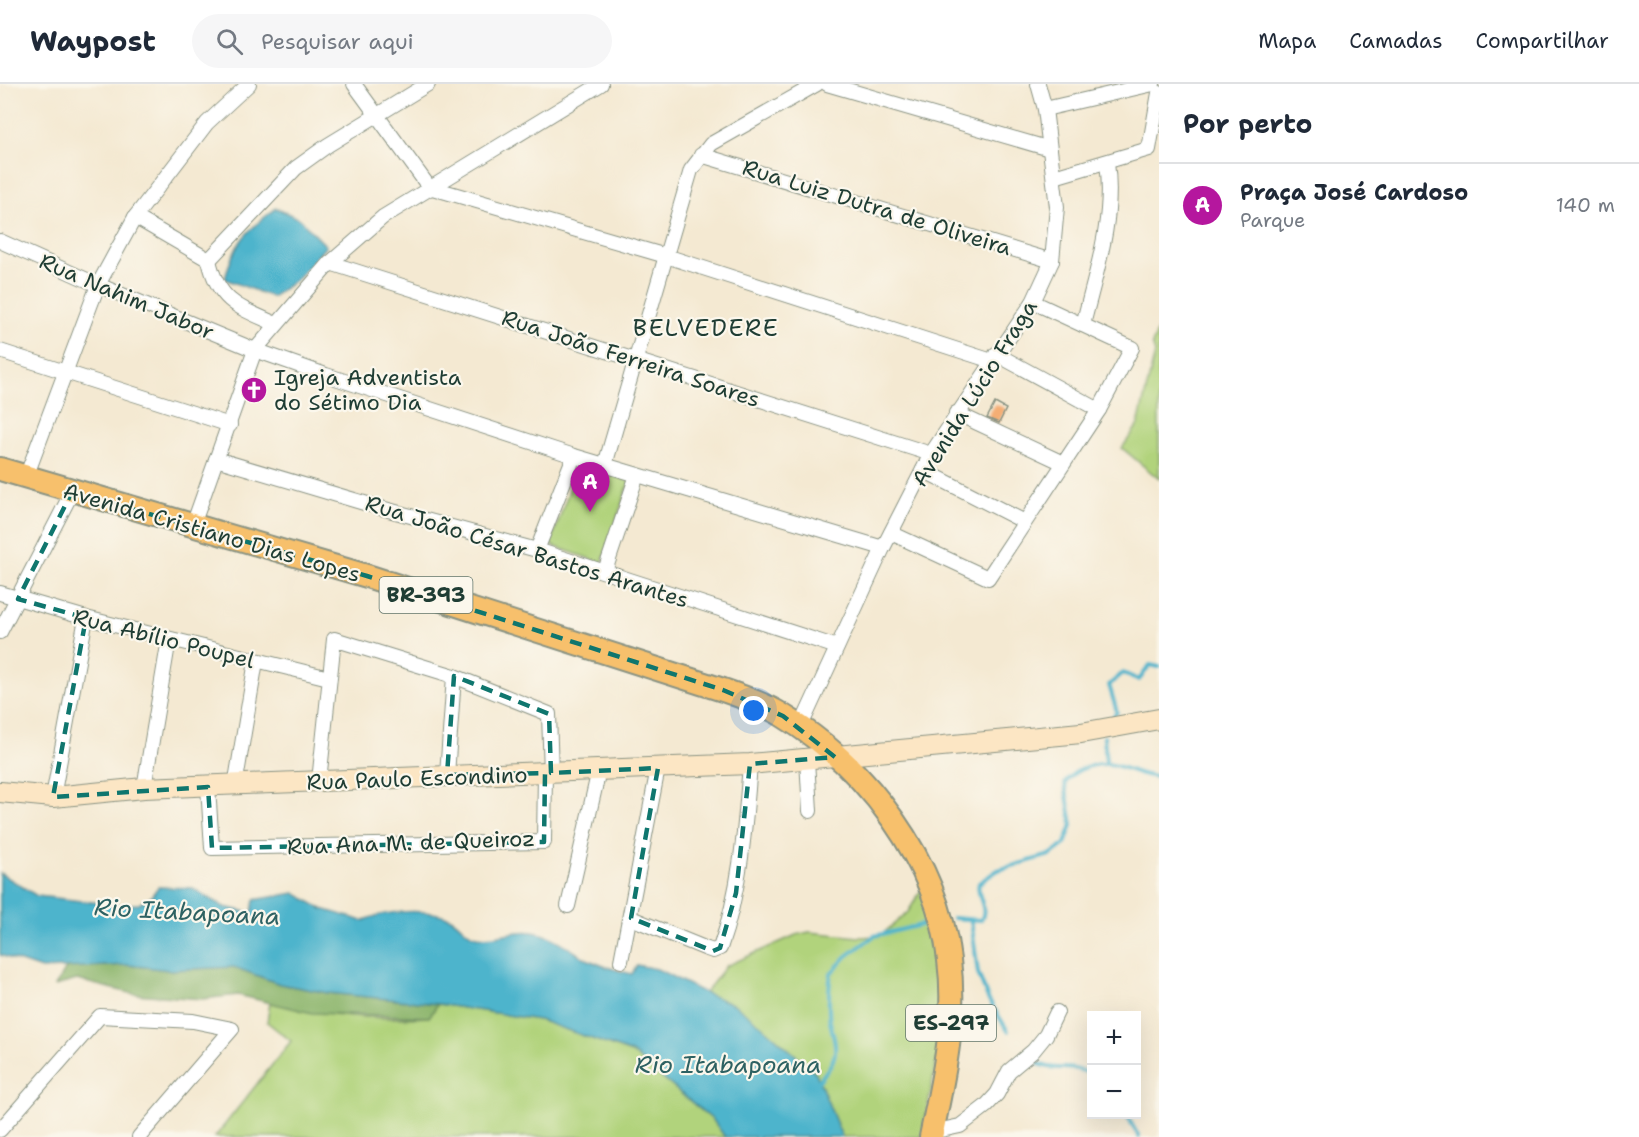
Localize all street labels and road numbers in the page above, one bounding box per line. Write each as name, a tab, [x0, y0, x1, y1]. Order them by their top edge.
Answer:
street label: Rua Luiz Dutra de Oliveira	[739, 153, 1015, 262]
street label: Rua Nahim Jabor	[35, 247, 219, 346]
street label: Avenida Lúcio Fraga	[905, 294, 1044, 492]
street label: Rua João Ferreira Soares	[498, 303, 764, 414]
street label: Avenida Cristiano Dias Lopes	[60, 476, 364, 589]
street label: Rua João César Bastos Arantes	[362, 488, 692, 615]
road number: BR-393	[380, 577, 472, 613]
street label: Rua Abílio Poupel	[70, 602, 258, 675]
street label: Rua Paulo Escondino	[306, 760, 528, 797]
street label: Rua Ana M. de Queiroz	[286, 824, 536, 861]
road number: ES-297	[906, 1005, 996, 1041]

